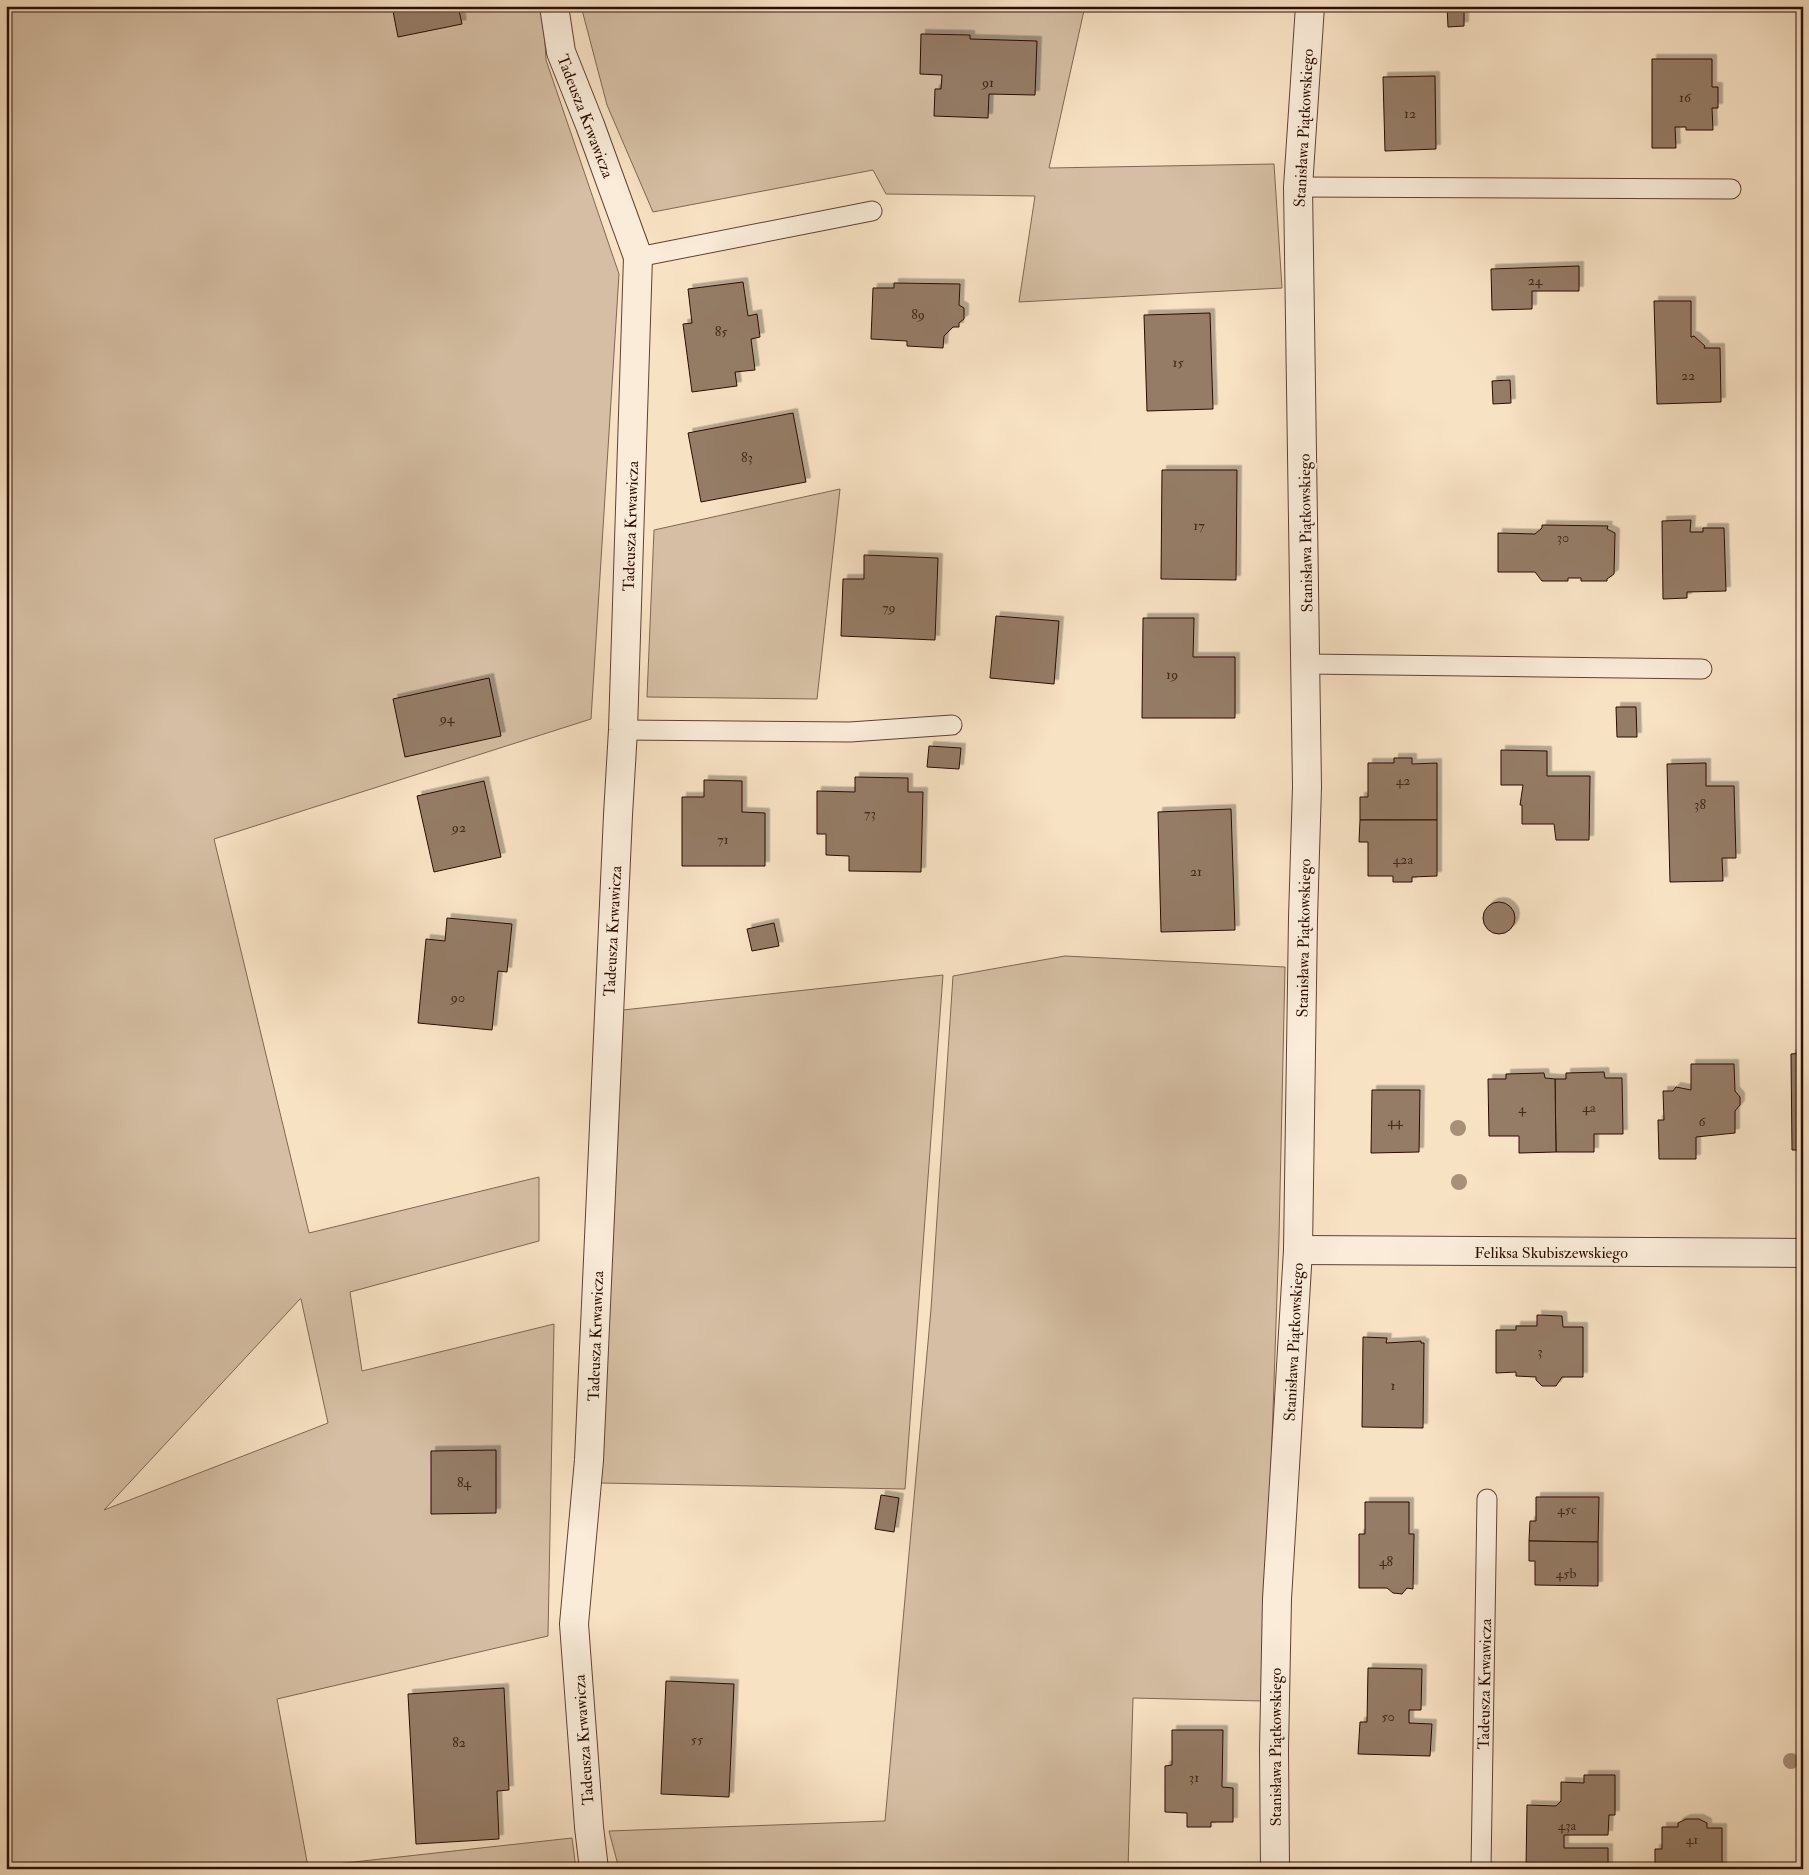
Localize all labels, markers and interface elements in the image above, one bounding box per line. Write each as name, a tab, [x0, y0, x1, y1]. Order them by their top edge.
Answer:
street label: Stanisława Piątkowskiego	[1290, 48, 1318, 208]
street label: Tadeusza Krwawicza	[552, 52, 618, 181]
house number: 91	[981, 74, 994, 91]
house number: 16	[1679, 89, 1692, 106]
house number: 12	[1404, 105, 1416, 122]
house number: 24	[1528, 272, 1544, 289]
house number: 89	[911, 306, 925, 323]
house number: 85	[715, 323, 728, 340]
house number: 15	[1172, 354, 1184, 371]
house number: 22	[1681, 367, 1695, 384]
house number: 83	[741, 449, 753, 466]
street label: Stanisława Piątkowskiego	[1295, 453, 1317, 612]
street label: Tadeusza Krwawicza	[619, 460, 643, 592]
house number: 17	[1193, 517, 1205, 534]
house number: 30	[1557, 529, 1569, 546]
house number: 79	[882, 599, 896, 616]
house number: 19	[1166, 666, 1178, 683]
house number: 94	[439, 710, 456, 727]
house number: 42	[1396, 772, 1410, 789]
house number: 38	[1694, 796, 1706, 813]
house number: 73	[864, 805, 876, 822]
house number: 92	[451, 819, 466, 836]
house number: 71	[717, 831, 729, 848]
house number: 42a	[1393, 851, 1413, 868]
street label: Stanisława Piątkowskiego	[1293, 858, 1315, 1018]
house number: 21	[1190, 863, 1202, 880]
street label: Tadeusza Krwawicza	[600, 865, 626, 997]
house number: 90	[450, 989, 465, 1006]
house number: 4a	[1582, 1099, 1596, 1116]
house number: 4	[1518, 1100, 1527, 1117]
house number: 44	[1387, 1113, 1404, 1130]
house number: 6	[1698, 1113, 1706, 1130]
street label: Feliksa Skubiszewskiego	[1474, 1243, 1628, 1263]
street label: Stanisława Piątkowskiego	[1280, 1262, 1308, 1422]
street label: Tadeusza Krwawicza	[584, 1270, 608, 1402]
house number: 3	[1537, 1343, 1543, 1360]
house number: 1	[1391, 1377, 1396, 1394]
house number: 84	[457, 1474, 473, 1491]
house number: 45c	[1557, 1501, 1577, 1518]
house number: 48	[1379, 1553, 1393, 1570]
house number: 45b	[1556, 1565, 1576, 1582]
street label: Tadeusza Krwawicza	[1474, 1618, 1496, 1750]
street label: Stanisława Piątkowskiego	[1266, 1667, 1286, 1826]
street label: Tadeusza Krwawicza	[569, 1674, 599, 1806]
house number: 50	[1381, 1708, 1395, 1725]
house number: 55	[691, 1731, 704, 1748]
house number: 82	[452, 1734, 466, 1751]
house number: 31	[1189, 1769, 1199, 1786]
house number: 43a	[1558, 1817, 1577, 1834]
house number: 41	[1686, 1831, 1698, 1848]

